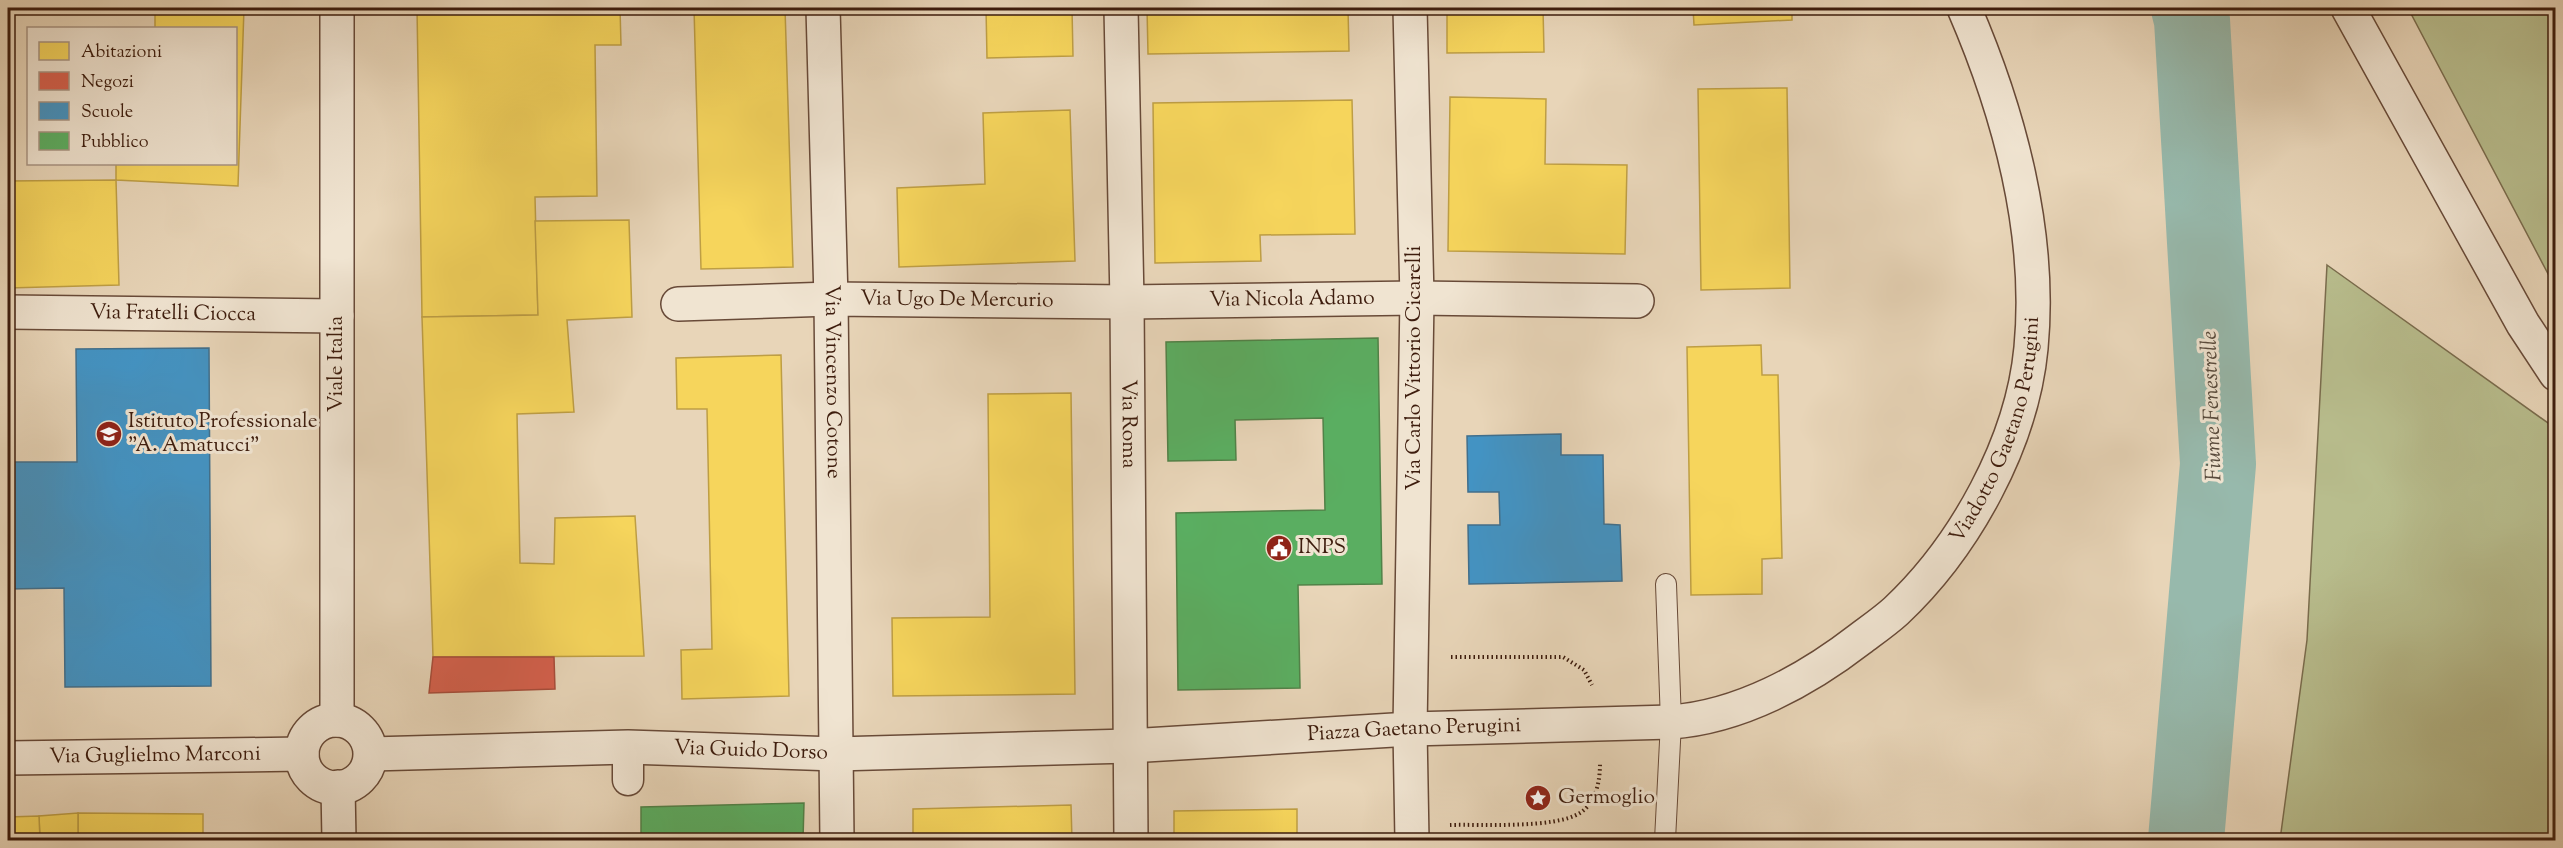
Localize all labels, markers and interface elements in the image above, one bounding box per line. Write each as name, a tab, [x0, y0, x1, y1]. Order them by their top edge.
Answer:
legend	[27, 27, 237, 165]
text: Abitazioni	[81, 40, 162, 66]
text: Negozi	[81, 70, 134, 96]
text: Scuole	[81, 100, 133, 126]
text: Pubblico	[81, 130, 149, 156]
street label: Via Carlo Vittorio Cicarelli	[1400, 245, 1430, 490]
street label: Via Ugo De Mercurio	[860, 284, 1054, 316]
street label: Via Nicola Adamo	[1209, 284, 1375, 316]
street label: Via Vincenzo Cotone	[816, 285, 848, 479]
street label: Via Fratelli Ciocca	[90, 298, 257, 330]
street label: Viale Italia	[322, 315, 352, 412]
street label: Viadotto Gaetano Perugini	[1943, 316, 2048, 550]
water label: Fiume Fenestrelle	[2194, 330, 2232, 482]
street label: Via Roma	[1113, 379, 1143, 469]
place label: Istituto Professionale "A. Amatucci"	[128, 407, 318, 461]
school or university icon: Istituto Professionale "A. Amatucci"	[94, 419, 124, 449]
public building icon: INPS	[1264, 533, 1294, 563]
place label: INPS	[1298, 533, 1346, 563]
street label: Piazza Gaetano Perugini	[1306, 711, 1522, 750]
street label: Via Guido Dorso	[673, 734, 829, 769]
street label: Via Guglielmo Marconi	[49, 740, 261, 772]
place icon: Germoglio	[1523, 783, 1553, 813]
place label: Germoglio	[1558, 783, 1655, 813]

